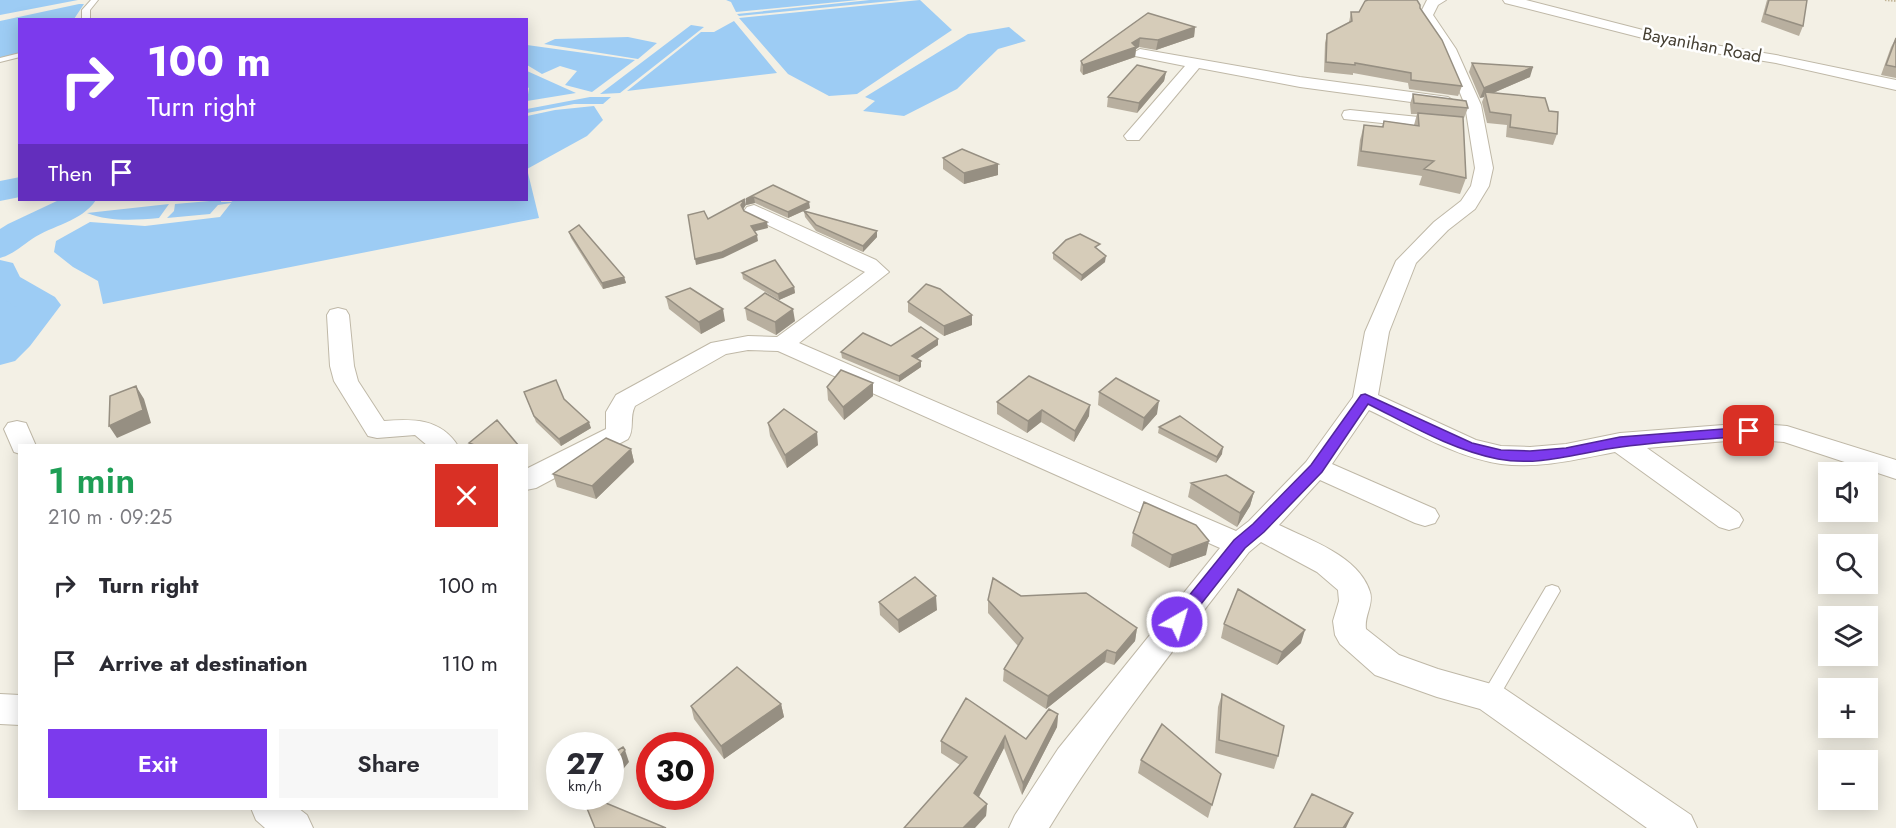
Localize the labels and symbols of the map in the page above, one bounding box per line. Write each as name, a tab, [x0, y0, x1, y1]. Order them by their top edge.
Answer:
street label: Bayanihan Road	[1640, 21, 1764, 69]
pin	[1723, 405, 1774, 456]
position arrow	[1145, 590, 1209, 654]
speed limit sign: 30	[636, 732, 714, 810]

